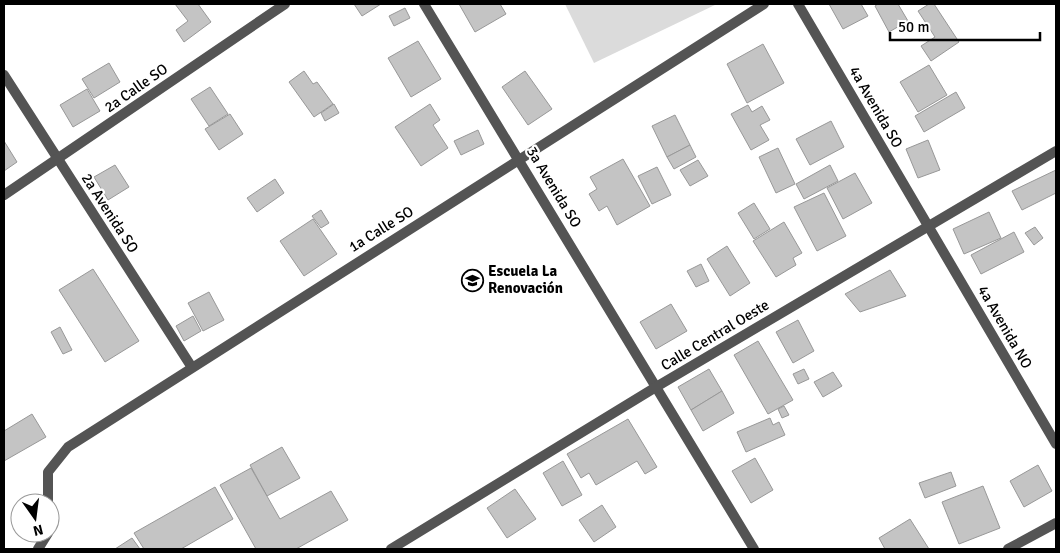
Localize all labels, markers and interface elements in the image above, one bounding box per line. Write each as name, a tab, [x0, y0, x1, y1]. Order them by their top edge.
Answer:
scale bar	[890, 10, 1040, 42]
text: 50 m	[898, 18, 929, 36]
street label: 2a Calle SO	[101, 60, 171, 116]
street label: 4a Avenida SO	[845, 63, 907, 151]
street label: 3a Avenida SO	[523, 143, 585, 231]
street label: 2a Avenida SO	[78, 170, 142, 256]
street label: 1a Calle SO	[345, 202, 417, 256]
place label: Escuela La Renovación	[488, 262, 563, 297]
school or university icon: Escuela La Renovación	[460, 268, 484, 292]
street label: 4a Avenida NO	[974, 282, 1036, 372]
street label: Calle Central Oeste	[658, 296, 772, 374]
north arrow	[10, 493, 60, 543]
text: N	[31, 521, 45, 540]

